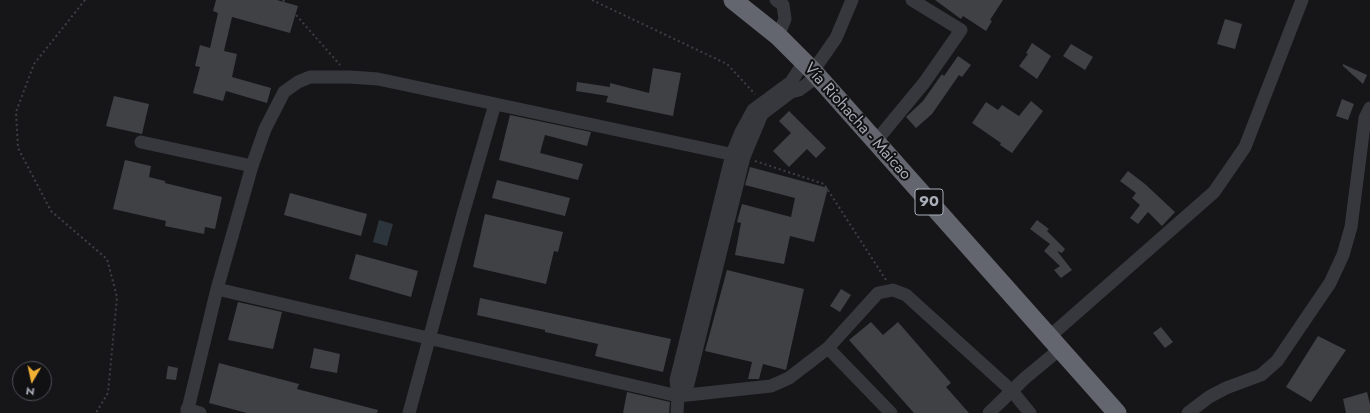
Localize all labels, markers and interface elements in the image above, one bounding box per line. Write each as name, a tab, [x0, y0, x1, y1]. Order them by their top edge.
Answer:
street label: Vía Riohacha - Maicao	[799, 60, 915, 184]
road number: 90	[915, 189, 943, 215]
north arrow	[12, 361, 52, 401]
text: N	[25, 383, 36, 400]

